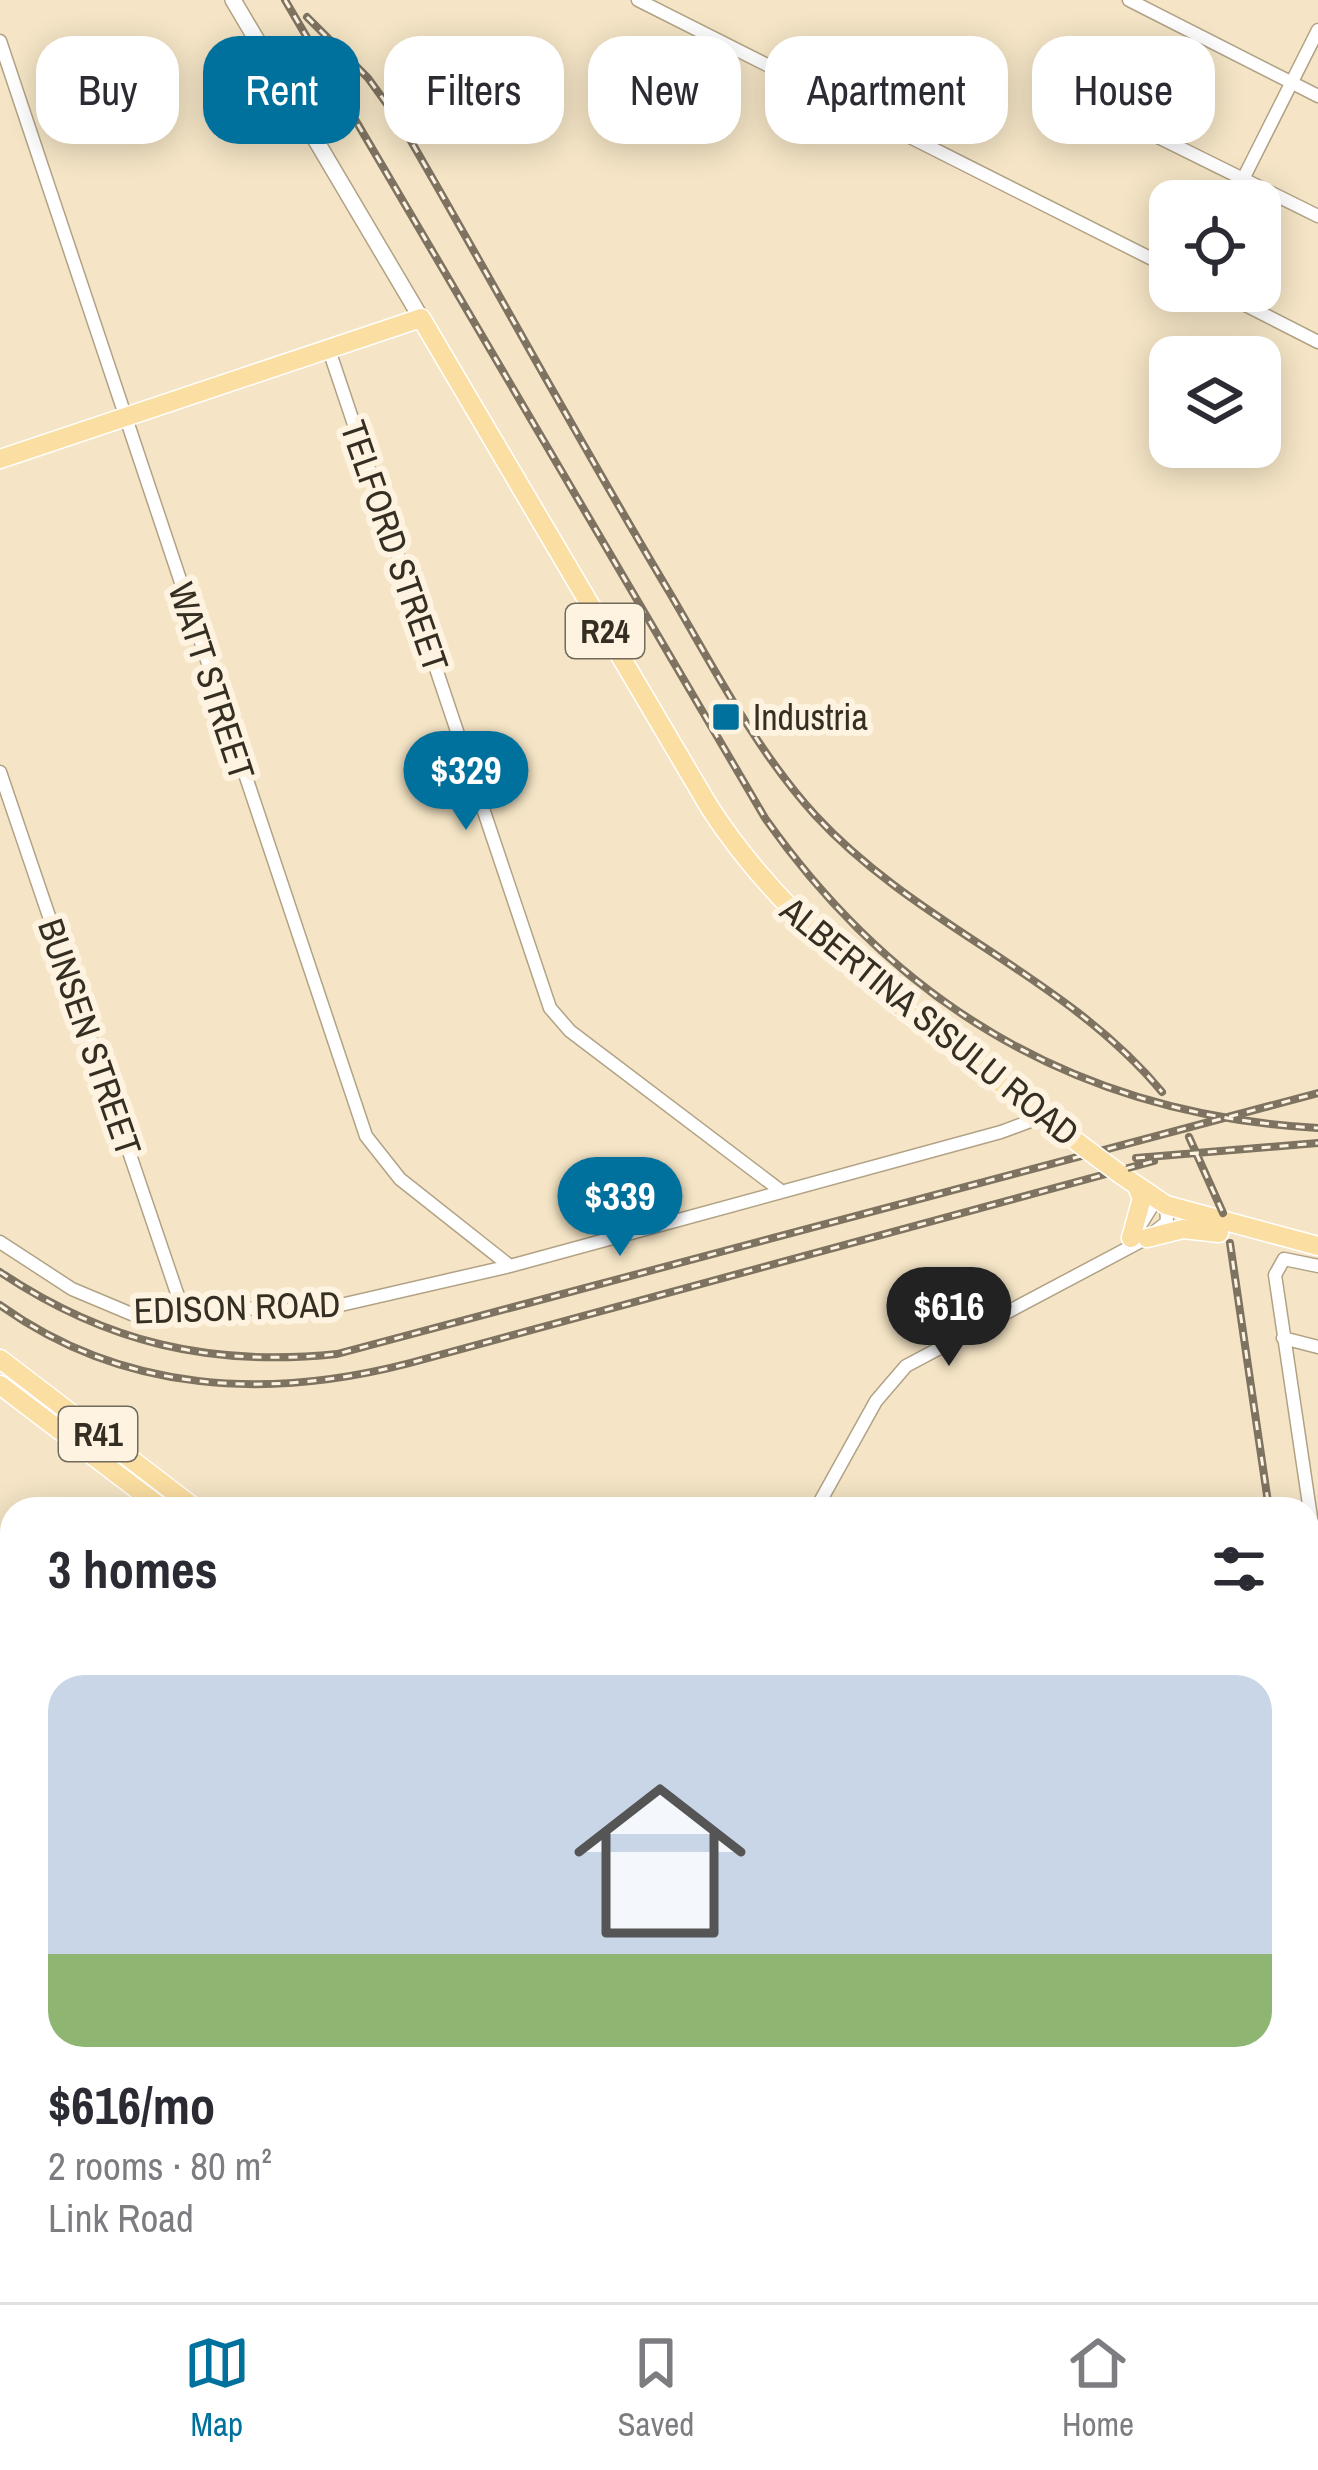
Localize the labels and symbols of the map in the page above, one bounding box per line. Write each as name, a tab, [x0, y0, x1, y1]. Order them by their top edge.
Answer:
street label: TELFORD STREET	[330, 414, 460, 678]
street label: WATT STREET	[158, 576, 266, 786]
road number: R24	[566, 604, 644, 658]
place label: Industria	[753, 693, 868, 741]
marker: Industria	[710, 701, 742, 733]
pin: $329	[395, 731, 537, 833]
street label: ALBERTINA SISULU ROAD	[770, 885, 1089, 1156]
street label: BUNSEN STREET	[27, 912, 153, 1162]
pin: $339	[549, 1157, 691, 1259]
pin: $616	[878, 1267, 1020, 1369]
street label: EDISON ROAD	[133, 1279, 341, 1335]
road number: R41	[59, 1407, 137, 1461]

